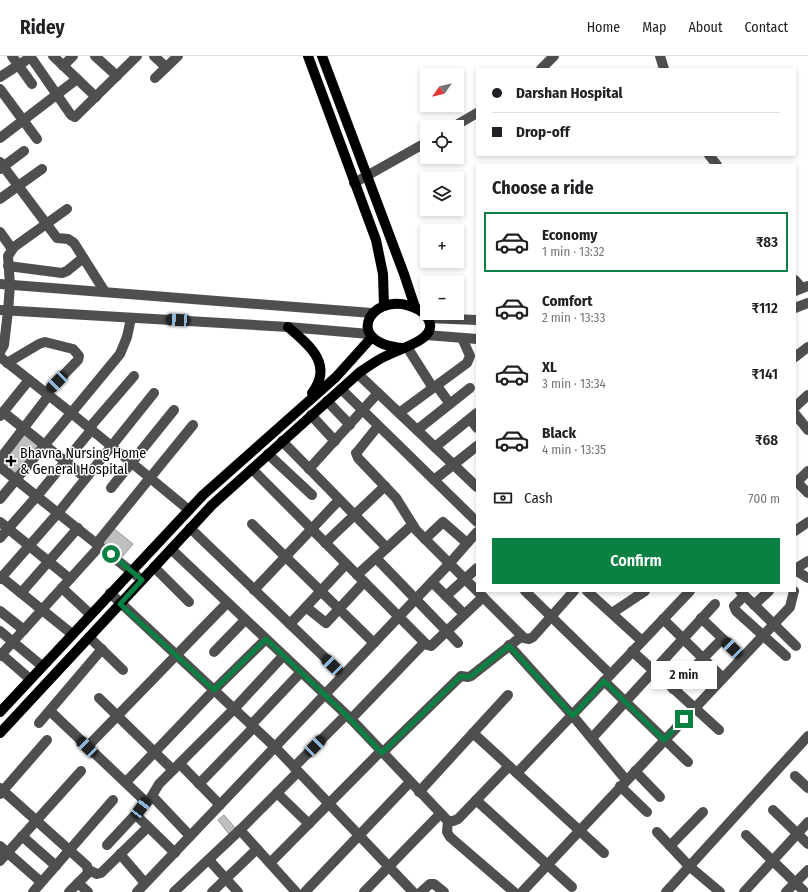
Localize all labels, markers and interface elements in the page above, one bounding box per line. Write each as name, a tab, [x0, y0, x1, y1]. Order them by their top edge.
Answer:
text: Ridey	[20, 16, 64, 39]
text: Home	[587, 19, 620, 36]
text: Map	[642, 19, 666, 36]
text: About	[688, 19, 723, 36]
text: Contact	[745, 19, 788, 36]
north arrow	[420, 68, 464, 112]
map controls	[420, 68, 464, 320]
text: Darshan Hospital	[516, 84, 623, 102]
button: locate	[420, 120, 464, 164]
text: Drop-off	[516, 123, 570, 141]
button: layers	[420, 172, 464, 216]
text: Choose a ride	[492, 177, 594, 199]
button: +	[420, 224, 464, 268]
icon: car	[494, 224, 530, 260]
text: Economy	[542, 226, 597, 244]
text: ₹83	[756, 233, 778, 251]
text: 1 min · 13:32	[542, 244, 604, 259]
button: −	[420, 276, 464, 320]
icon: car	[494, 290, 530, 326]
text: Comfort	[542, 292, 593, 310]
text: ₹112	[752, 299, 778, 317]
text: 2 min · 13:33	[542, 310, 605, 325]
car	[166, 313, 190, 327]
icon: car	[494, 356, 530, 392]
text: XL	[542, 358, 557, 376]
text: ₹141	[752, 365, 778, 383]
car	[44, 369, 70, 395]
text: 3 min · 13:34	[542, 376, 606, 391]
icon: car	[494, 422, 530, 458]
text: Black	[542, 424, 576, 442]
text: ₹68	[755, 431, 778, 449]
text: 4 min · 13:35	[542, 442, 606, 457]
place label: Bhavna Nursing Home & General Hospital	[20, 445, 146, 478]
marker: Bhavna Nursing Home & General Hospital	[5, 455, 17, 467]
icon: cash	[492, 487, 514, 509]
text: Cash	[524, 489, 553, 507]
text: 700 m	[748, 491, 780, 506]
button: Confirm	[492, 538, 780, 584]
route start	[102, 545, 120, 563]
car	[719, 635, 745, 661]
car	[319, 652, 345, 678]
callout: 2 min	[651, 661, 717, 689]
text: 2 min	[670, 667, 698, 682]
route end	[675, 710, 693, 728]
car	[302, 733, 328, 759]
car	[74, 734, 100, 760]
car	[129, 795, 153, 821]

